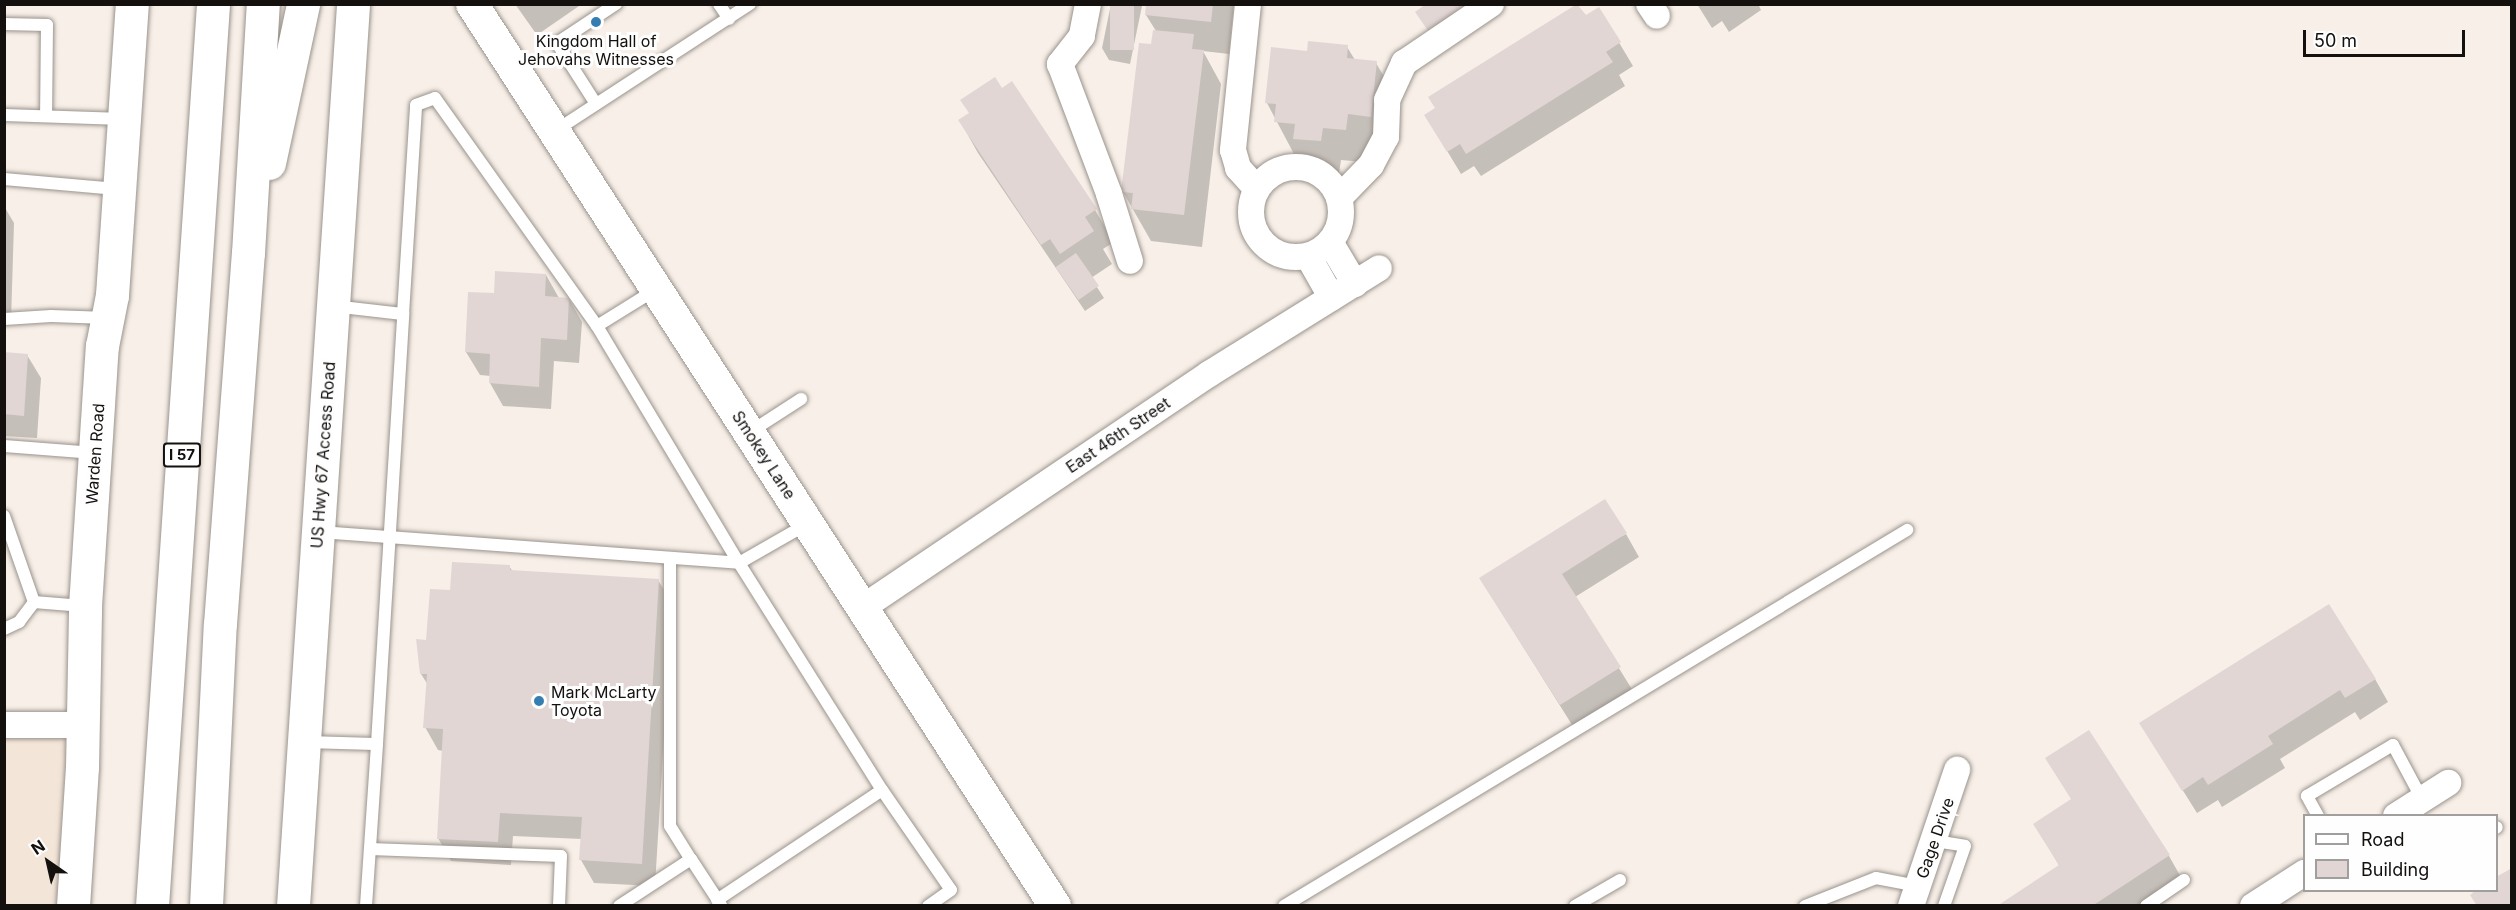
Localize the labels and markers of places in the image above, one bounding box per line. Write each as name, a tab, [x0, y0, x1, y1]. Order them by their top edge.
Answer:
marker: Kingdom Hall of Jehovahs Witnesses	[589, 15, 603, 29]
place label: Kingdom Hall of Jehovahs Witnesses	[518, 31, 674, 69]
place label: Mark McLarty Toyota	[551, 682, 656, 720]
marker: Mark McLarty Toyota	[532, 694, 546, 708]

